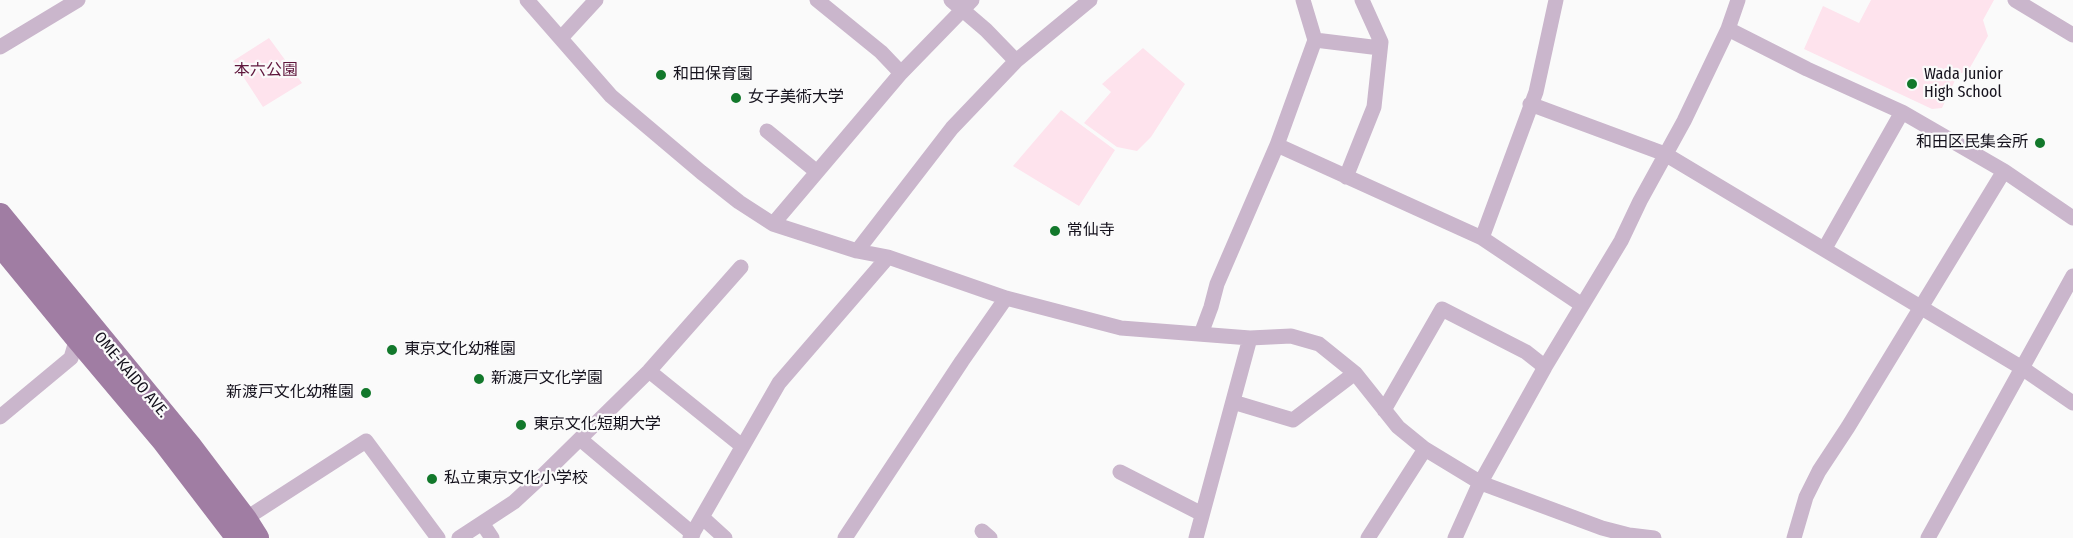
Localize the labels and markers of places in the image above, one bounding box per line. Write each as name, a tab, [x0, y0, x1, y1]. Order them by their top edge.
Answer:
place label: 和田保育園	[673, 65, 753, 85]
place label: Wada Junior High School	[1924, 65, 2003, 103]
marker: 和田保育園	[654, 68, 668, 82]
marker: Wada Junior High School	[1905, 77, 1919, 91]
place label: 女子美術大学	[748, 88, 844, 108]
marker: 女子美術大学	[729, 91, 743, 105]
place label: 和田区民集会所	[1916, 133, 2028, 153]
marker: 和田区民集会所	[2033, 136, 2047, 150]
place label: 常仙寺	[1067, 221, 1115, 241]
marker: 常仙寺	[1048, 224, 1062, 238]
place label: 東京文化幼稚園	[404, 340, 516, 360]
marker: 東京文化幼稚園	[385, 343, 399, 357]
place label: 新渡戸文化学園	[491, 369, 603, 389]
marker: 新渡戸文化学園	[472, 372, 486, 386]
place label: 新渡戸文化幼稚園	[226, 383, 354, 403]
marker: 新渡戸文化幼稚園	[359, 386, 373, 400]
place label: 東京文化短期大学	[533, 415, 661, 435]
marker: 東京文化短期大学	[514, 418, 528, 432]
place label: 私立東京文化小学校	[444, 469, 588, 489]
marker: 私立東京文化小学校	[425, 472, 439, 486]

